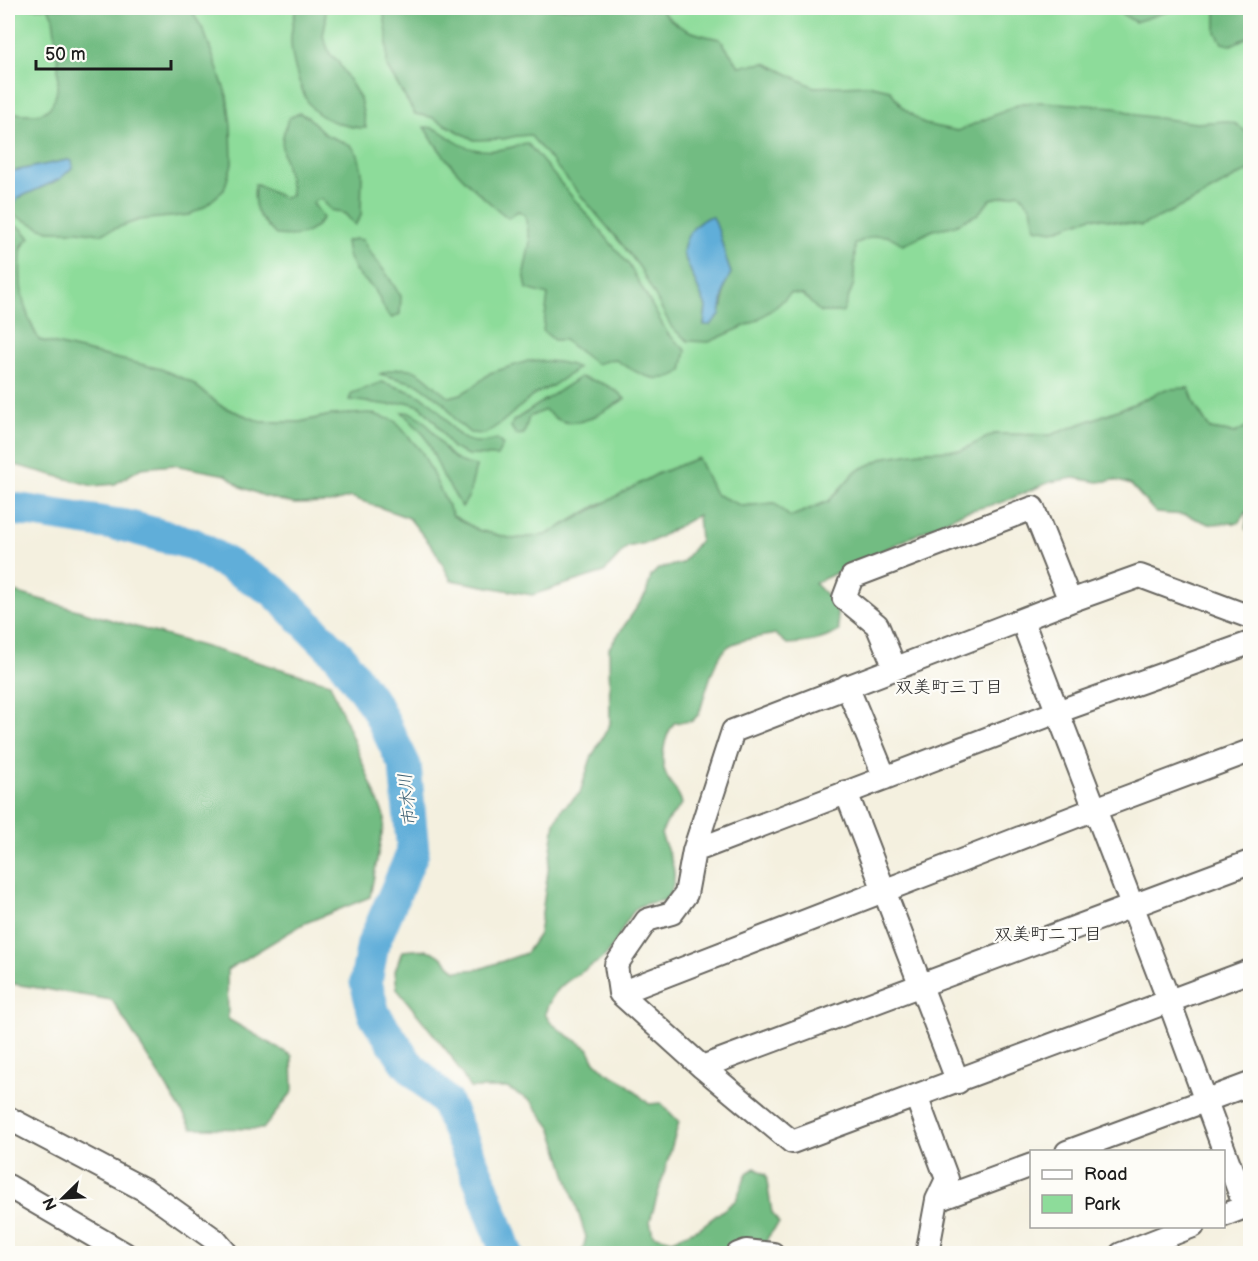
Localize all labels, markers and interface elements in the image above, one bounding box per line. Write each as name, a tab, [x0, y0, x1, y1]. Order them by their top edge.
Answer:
scale bar	[36, 33, 171, 71]
text: 50 m	[45, 44, 86, 65]
district label: 双美町三丁目	[895, 677, 1003, 698]
water label: 市木川	[395, 772, 421, 828]
district label: 双美町二丁目	[994, 924, 1102, 945]
legend	[1030, 1150, 1225, 1228]
text: Road	[1084, 1164, 1128, 1185]
north arrow	[33, 1168, 93, 1228]
text: N	[40, 1194, 62, 1213]
text: Park	[1084, 1194, 1120, 1215]

